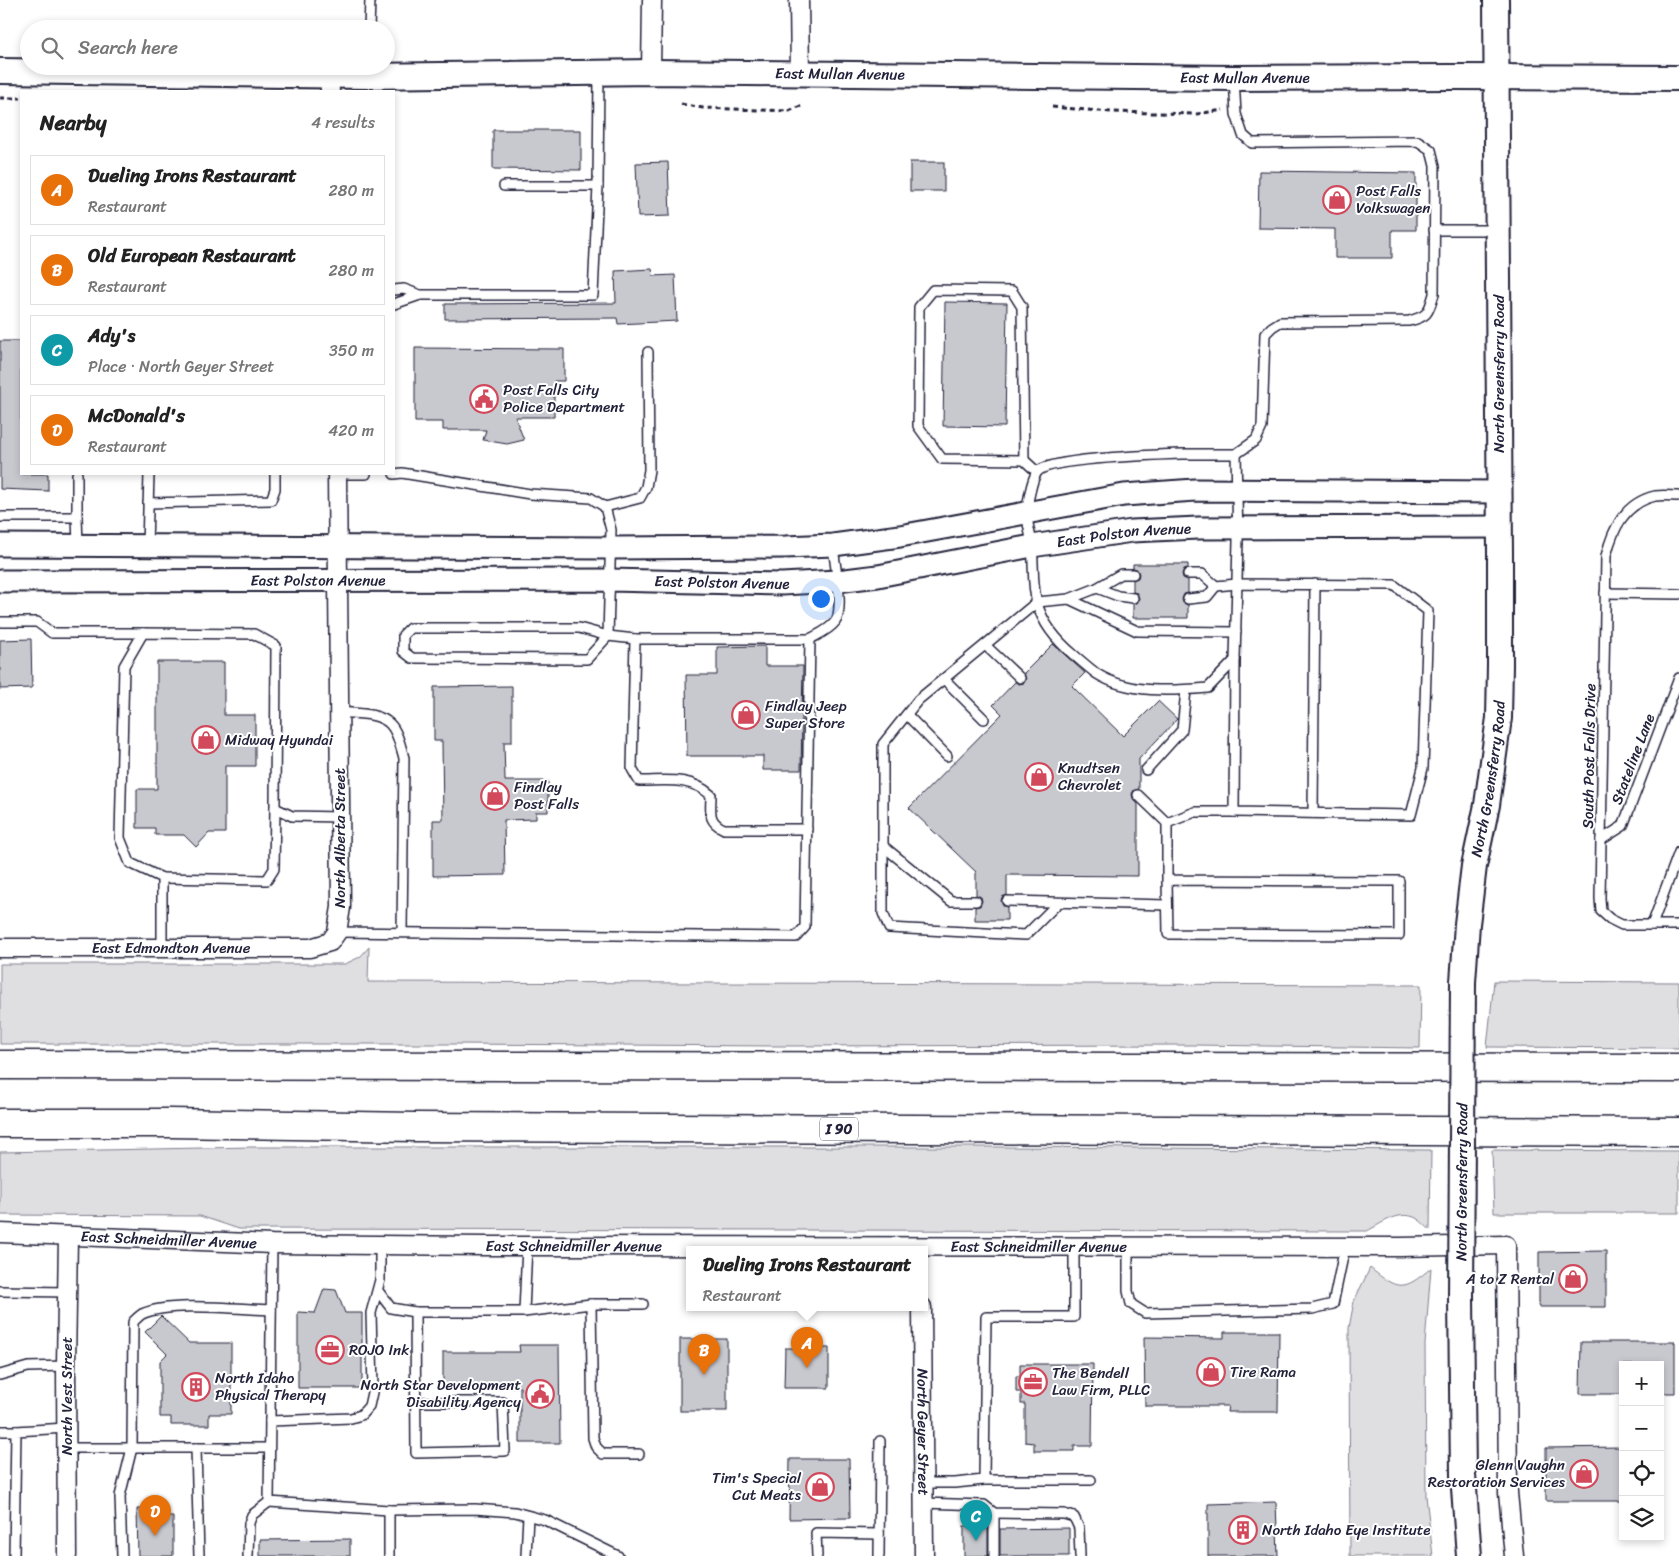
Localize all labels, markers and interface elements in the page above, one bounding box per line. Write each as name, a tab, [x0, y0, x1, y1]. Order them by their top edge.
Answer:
search box	[20, 20, 395, 75]
text: Search here	[78, 31, 178, 64]
icon: search	[38, 34, 66, 62]
street label: East Mullan Avenue	[775, 60, 905, 88]
street label: East Mullan Avenue	[1180, 64, 1310, 91]
text: Nearby	[40, 104, 106, 142]
text: 4 results	[311, 108, 375, 137]
text: Dueling Irons Restaurant	[88, 159, 297, 192]
text: A	[52, 176, 62, 205]
text: 280 m	[329, 176, 374, 205]
place label: Post Falls Volkswagen	[1356, 178, 1431, 221]
shop icon: Post Falls Volkswagen	[1322, 185, 1352, 215]
text: Restaurant	[88, 192, 167, 221]
text: Old European Restaurant	[88, 239, 296, 272]
text: B	[52, 256, 62, 285]
text: 280 m	[329, 256, 374, 285]
text: Restaurant	[88, 272, 167, 301]
street label: North Greensferry Road	[1486, 294, 1512, 453]
text: Ady's	[88, 319, 135, 352]
text: C	[52, 336, 62, 365]
text: 350 m	[329, 336, 374, 365]
text: Place · North Geyer Street	[88, 352, 274, 381]
place label: Post Falls City Police Department	[503, 377, 625, 420]
public building icon: Post Falls City Police Department	[469, 384, 499, 414]
text: McDonald's	[88, 399, 185, 432]
text: D	[52, 416, 62, 445]
text: 420 m	[328, 416, 374, 445]
text: Restaurant	[88, 432, 167, 461]
street label: East Polston Avenue	[1055, 515, 1192, 555]
street label: East Polston Avenue	[250, 567, 386, 594]
street label: East Polston Avenue	[654, 568, 790, 597]
your location	[808, 586, 834, 612]
street label: South Post Falls Drive	[1575, 683, 1603, 829]
place label: Findlay Jeep Super Store	[765, 693, 847, 736]
shop icon: Findlay Jeep Super Store	[731, 700, 761, 730]
street label: North Greensferry Road	[1463, 700, 1512, 859]
street label: Stateline Lane	[1604, 710, 1662, 808]
shop icon: Midway Hyundai	[191, 725, 221, 755]
place label: Midway Hyundai	[225, 727, 334, 753]
place label: Knudtsen Chevrolet	[1058, 755, 1122, 798]
shop icon: Knudtsen Chevrolet	[1024, 762, 1054, 792]
street label: North Alberta Street	[327, 768, 353, 908]
place label: Findlay Post Falls	[514, 774, 579, 817]
shop icon: Findlay Post Falls	[480, 781, 510, 811]
street label: East Edmondton Avenue	[92, 935, 251, 961]
street label: North Greensferry Road	[1448, 1102, 1475, 1261]
road number: I 90	[820, 1118, 858, 1140]
street label: East Schneidmiller Avenue	[80, 1223, 258, 1256]
street label: East Schneidmiller Avenue	[486, 1233, 662, 1259]
street label: East Schneidmiller Avenue	[951, 1234, 1127, 1260]
popup	[686, 1246, 928, 1311]
text: Dueling Irons Restaurant	[703, 1248, 911, 1281]
shop icon: A to Z Rental	[1558, 1264, 1588, 1294]
place label: A to Z Rental	[1465, 1266, 1555, 1292]
text: Restaurant	[703, 1281, 782, 1310]
pin: A	[791, 1327, 823, 1368]
pin: B	[688, 1334, 720, 1375]
office icon: ROJO Ink	[315, 1335, 345, 1365]
street label: North Vest Street	[54, 1336, 80, 1455]
place label: ROJO Ink	[349, 1337, 409, 1363]
shop icon: Tire Rama	[1196, 1357, 1226, 1387]
place label: Tire Rama	[1230, 1359, 1296, 1385]
place label: The Bendell Law Firm, PLLC	[1052, 1360, 1150, 1403]
map controls	[1619, 1361, 1664, 1541]
button: +	[1619, 1361, 1664, 1406]
place label: North Idaho Physical Therapy	[215, 1365, 326, 1408]
office icon: The Bendell Law Firm, PLLC	[1018, 1367, 1048, 1397]
street label: North Geyer Street	[909, 1368, 937, 1496]
building icon: North Idaho Physical Therapy	[181, 1372, 211, 1402]
place label: North Star Development Disability Agency	[360, 1372, 521, 1415]
public building icon: North Star Development Disability Agency	[525, 1379, 555, 1409]
button: −	[1619, 1406, 1664, 1451]
button: locate	[1619, 1451, 1664, 1496]
place label: Glenn Vaughn Restoration Services	[1428, 1452, 1566, 1495]
shop icon: Glenn Vaughn Restoration Services	[1569, 1459, 1599, 1489]
place label: Tim's Special Cut Meats	[712, 1465, 802, 1508]
shop icon: Tim's Special Cut Meats	[805, 1472, 835, 1502]
pin: D	[139, 1495, 171, 1536]
button: layers	[1619, 1496, 1664, 1541]
pin: C	[960, 1500, 992, 1541]
building icon: North Idaho Eye Institute	[1228, 1515, 1258, 1545]
place label: North Idaho Eye Institute	[1262, 1517, 1431, 1543]

